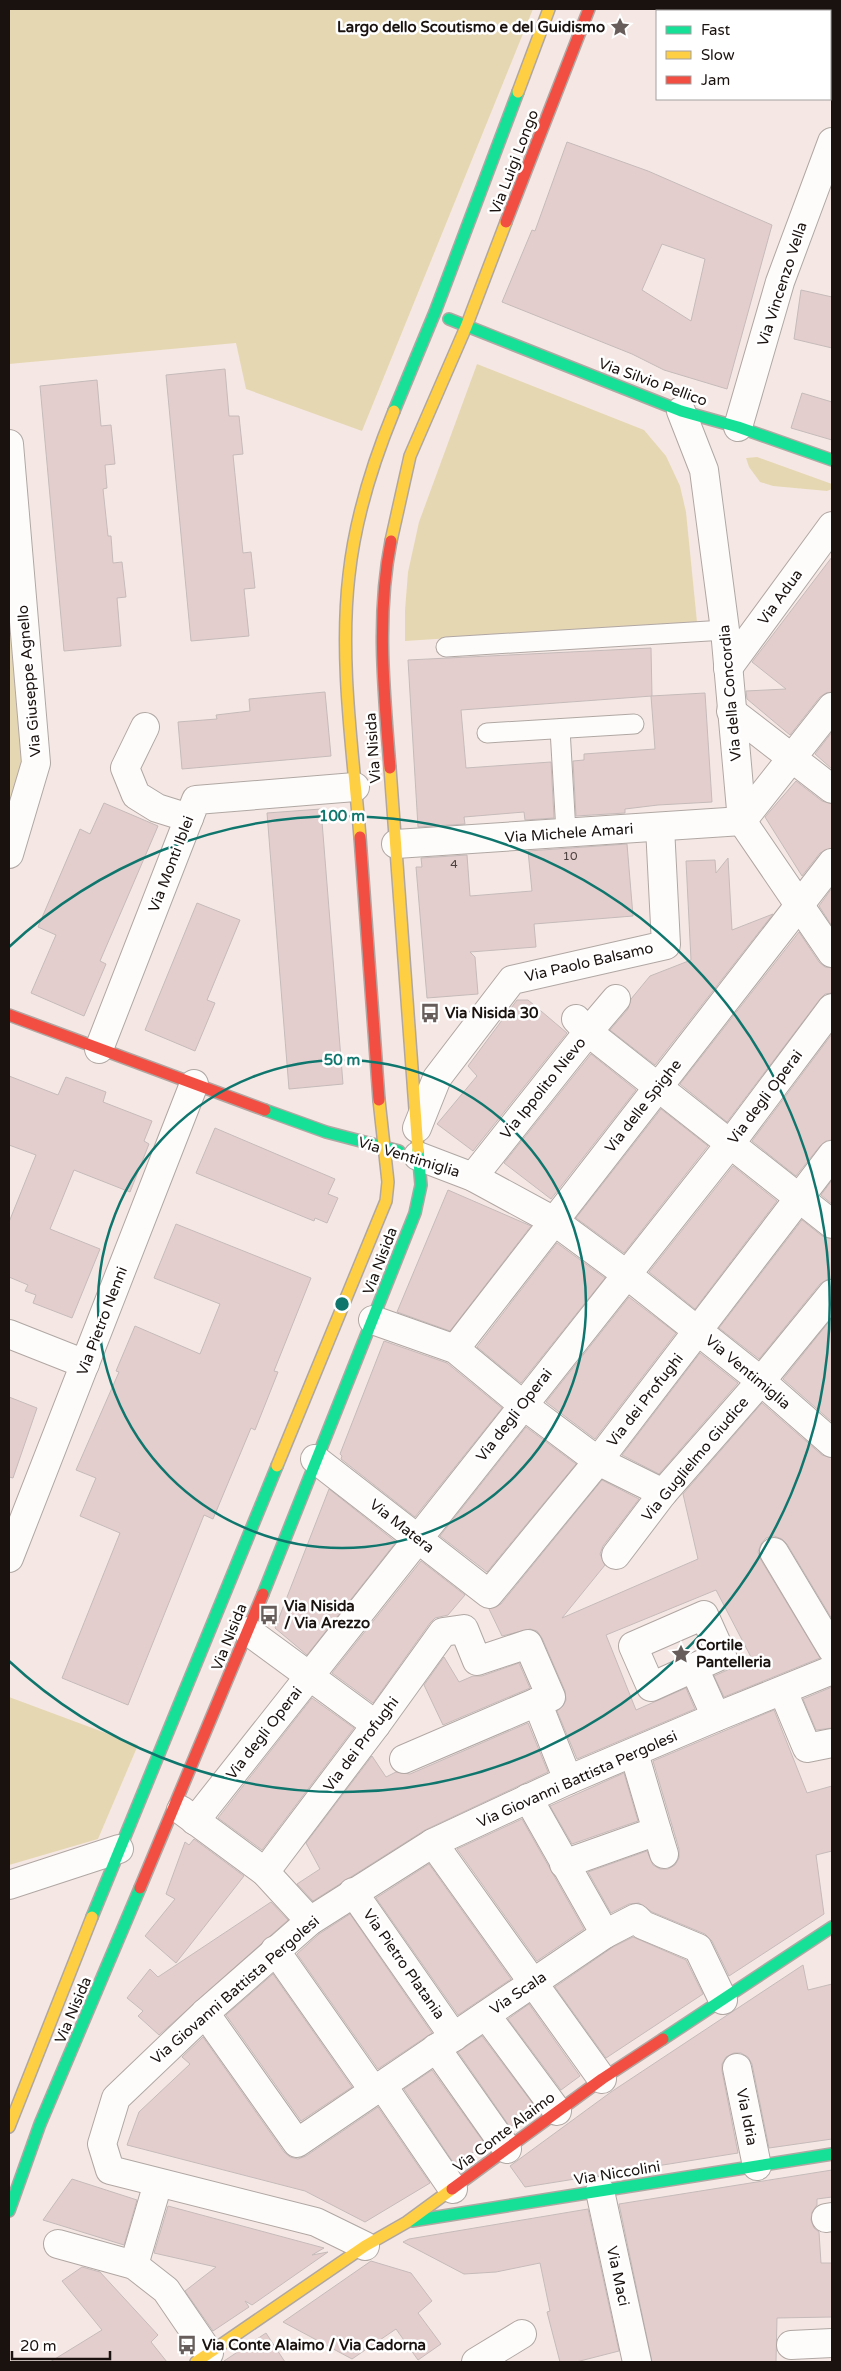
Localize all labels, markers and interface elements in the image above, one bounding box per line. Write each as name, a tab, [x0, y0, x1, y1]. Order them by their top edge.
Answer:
legend	[656, 10, 831, 100]
place icon: Largo dello Scoutismo e del Guidismo	[609, 16, 631, 38]
place label: Largo dello Scoutismo e del Guidismo	[337, 18, 605, 37]
text: Fast	[701, 21, 731, 39]
text: Slow	[701, 46, 735, 64]
text: Jam	[701, 71, 730, 89]
street label: Via Luigi Longo	[486, 107, 542, 217]
street label: Via Vincenzo Vella	[753, 220, 811, 348]
street label: Via Silvio Pellico	[596, 354, 710, 410]
street label: Via Adua	[754, 566, 806, 628]
street label: Via Giuseppe Agnello	[13, 604, 45, 758]
street label: Via della Concordia	[715, 624, 745, 762]
street label: Via Nisida	[362, 712, 384, 784]
text: 100 m	[319, 807, 365, 825]
street label: Via Monti Iblei	[144, 813, 198, 915]
street label: Via Michele Amari	[504, 820, 634, 846]
house number: 10	[562, 849, 578, 863]
house number: 4	[450, 857, 458, 871]
street label: Via Paolo Balsamo	[523, 938, 655, 986]
bus stop icon: Via Nisida 30	[419, 1002, 441, 1024]
place label: Via Nisida 30	[445, 1004, 539, 1022]
street label: Via Ippolito Nievo	[496, 1034, 590, 1142]
street label: Via degli Operai	[724, 1046, 806, 1148]
text: 50 m	[324, 1051, 360, 1069]
street label: Via delle Spighe	[601, 1056, 685, 1156]
street label: Via Ventimiglia	[356, 1133, 462, 1181]
street label: Via Nisida	[359, 1225, 401, 1297]
street label: Via Pietro Nenni	[73, 1264, 131, 1378]
centre of rings	[333, 1295, 351, 1313]
street label: Via Ventimiglia	[702, 1331, 794, 1413]
street label: Via dei Profughi	[603, 1350, 687, 1450]
street label: Via degli Operai	[472, 1365, 556, 1465]
street label: Via Guglielmo Giudice	[638, 1393, 752, 1525]
street label: Via Matera	[366, 1495, 438, 1557]
place label: Via Nisida / Via Arezzo	[284, 1597, 370, 1632]
street label: Via Nisida	[207, 1601, 251, 1673]
bus stop icon: Via Nisida / Via Arezzo	[258, 1604, 280, 1626]
place label: Cortile Pantelleria	[696, 1636, 771, 1671]
place icon: Cortile Pantelleria	[670, 1643, 692, 1665]
street label: Via degli Operai	[222, 1683, 306, 1783]
street label: Via dei Profughi	[320, 1693, 402, 1795]
street label: Via Giovanni Battista Pergolesi	[474, 1727, 680, 1831]
street label: Via Pietro Platania	[359, 1906, 449, 2022]
street label: Via Giovanni Battista Pergolesi	[147, 1912, 323, 2068]
street label: Via Scala	[486, 1968, 550, 2018]
street label: Via Nisida	[51, 1974, 95, 2046]
street label: Via Idria	[733, 2087, 761, 2147]
street label: Via Conte Alaimo	[450, 2088, 558, 2176]
street label: Via Niccolini	[572, 2157, 662, 2189]
street label: Via Maci	[603, 2244, 633, 2308]
scale bar	[12, 2328, 110, 2360]
bus stop icon: Via Conte Alaimo / Via Cadorna	[176, 2334, 198, 2356]
place label: Via Conte Alaimo / Via Cadorna	[202, 2336, 426, 2354]
text: 20 m	[20, 2337, 57, 2355]

